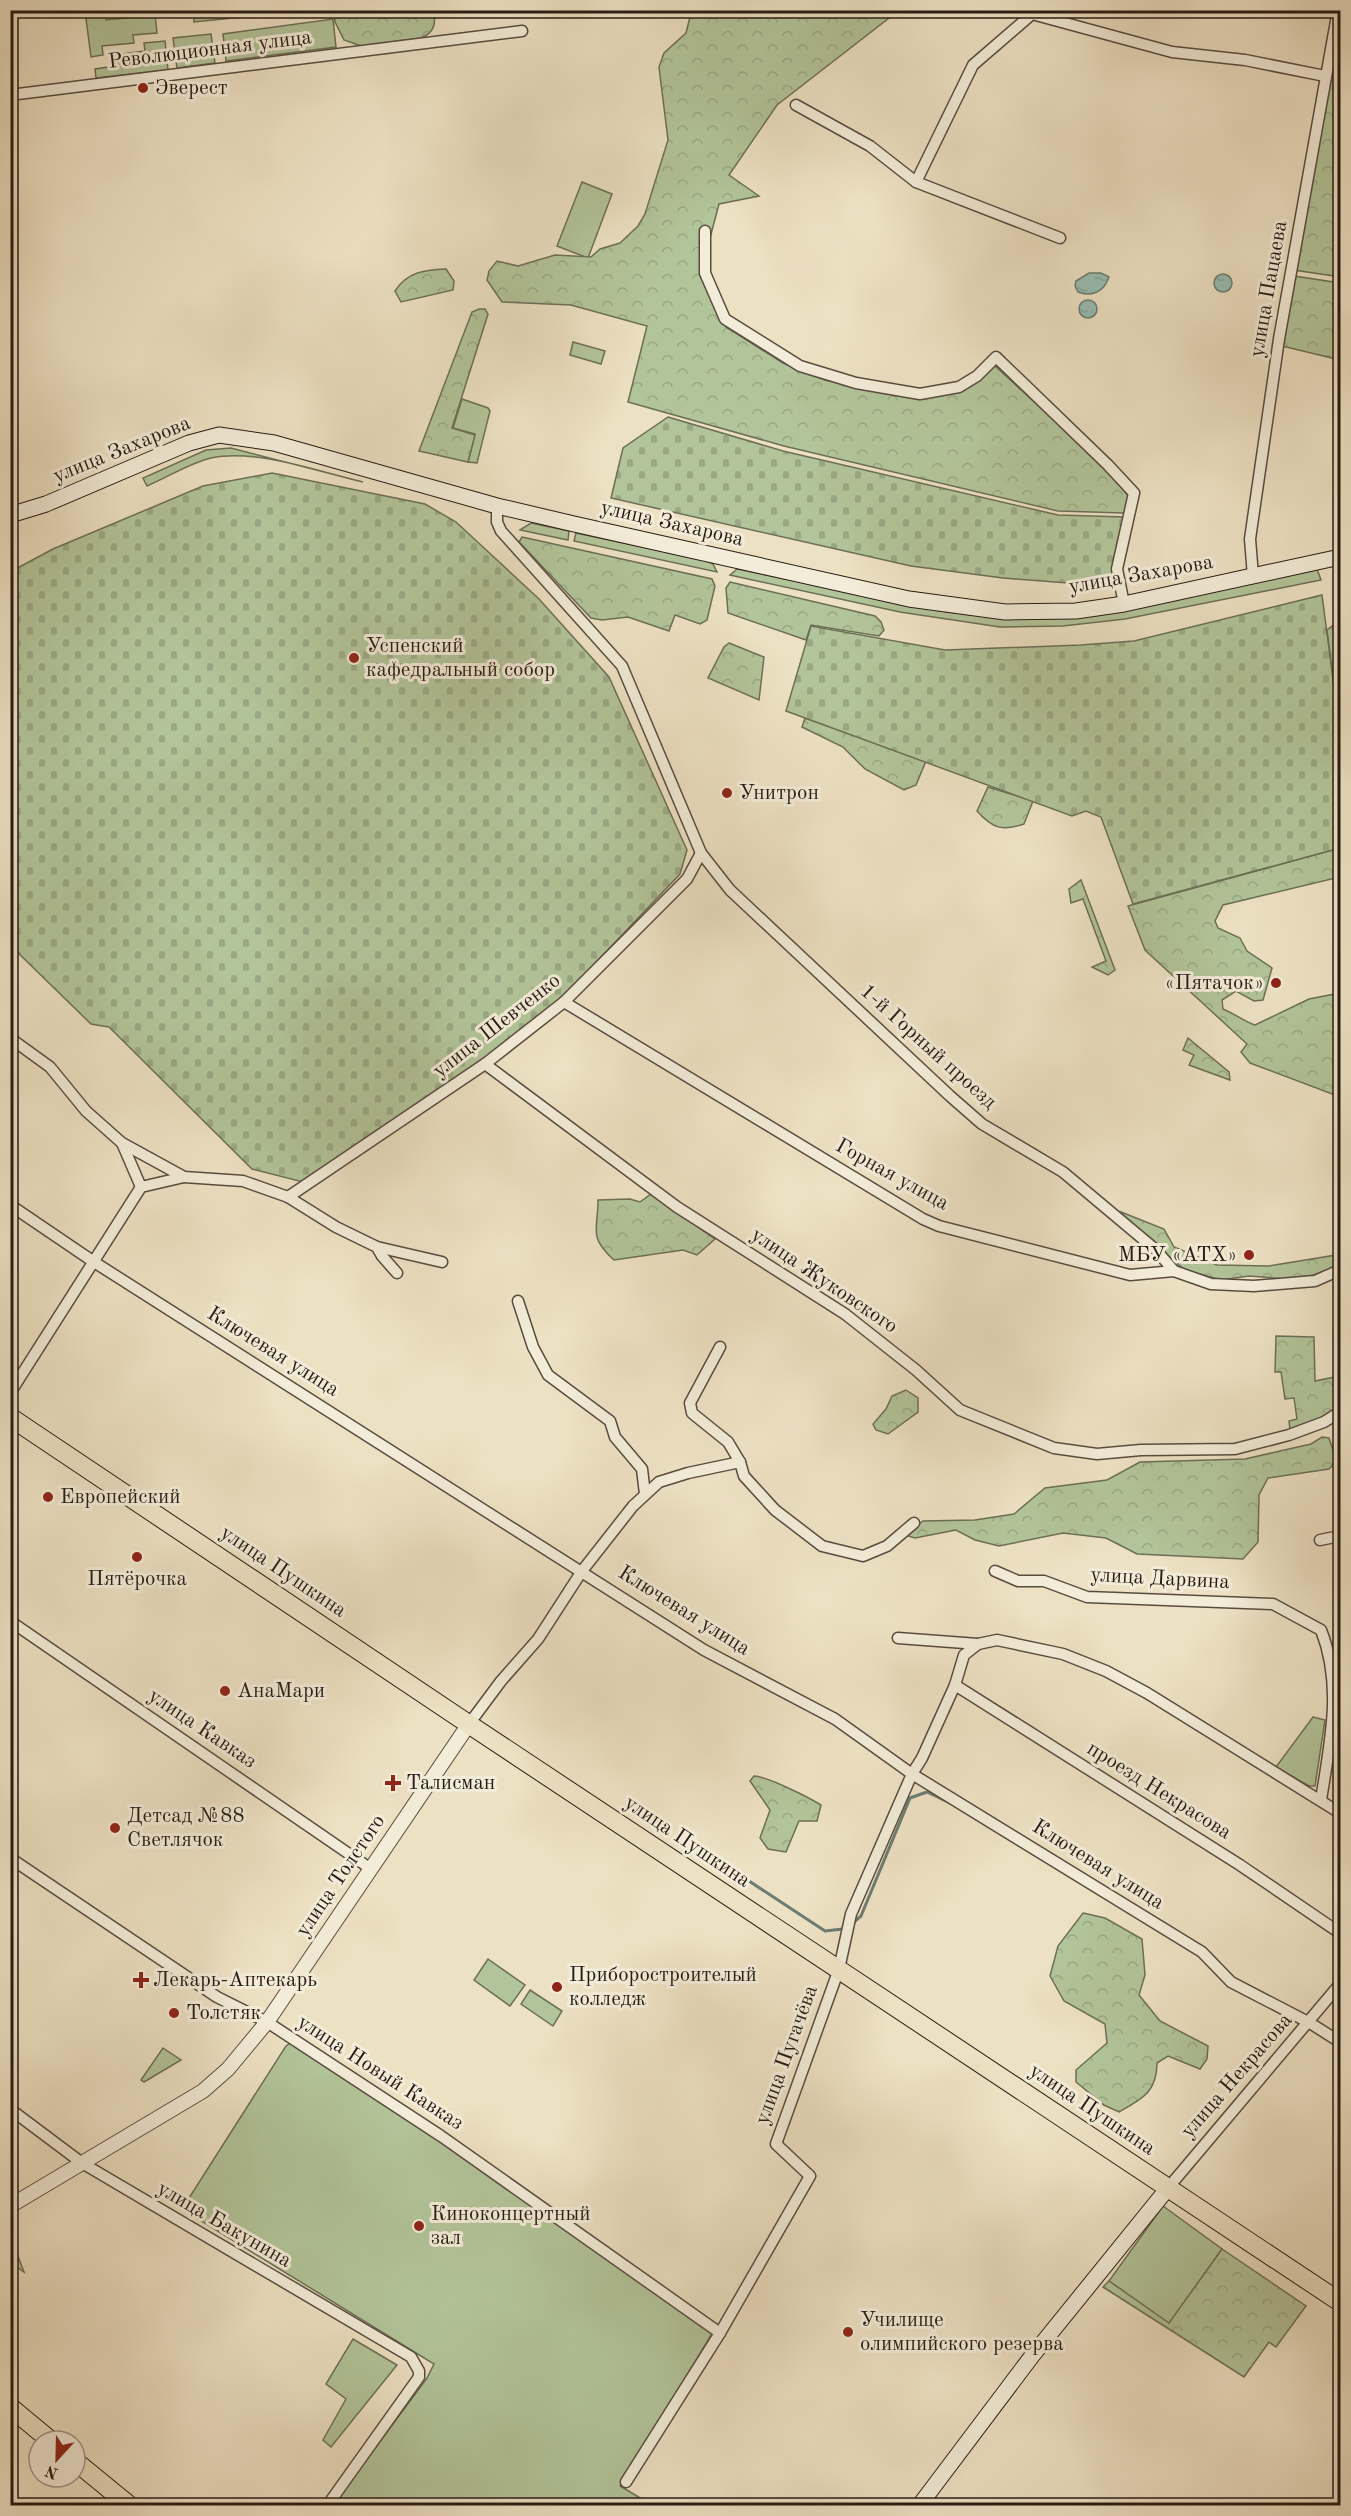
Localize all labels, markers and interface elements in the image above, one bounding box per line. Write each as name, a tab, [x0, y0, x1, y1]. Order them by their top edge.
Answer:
street label: Революционная улица	[107, 27, 313, 73]
place label: Эверест	[155, 78, 228, 99]
marker: Эверест	[136, 81, 150, 95]
street label: улица Пацаева	[1247, 219, 1291, 359]
street label: улица Захарова	[50, 413, 194, 487]
street label: улица Захарова	[598, 497, 746, 551]
street label: улица Захарова	[1067, 552, 1215, 598]
place label: Успенский кафедральный собор	[366, 636, 555, 681]
marker: Успенский кафедральный собор	[347, 651, 361, 665]
place label: Унитрон	[739, 783, 819, 804]
marker: Унитрон	[720, 786, 734, 800]
street label: улица Шевченко	[429, 970, 565, 1082]
place label: «Пятачок»	[1165, 973, 1264, 994]
marker: «Пятачок»	[1269, 976, 1283, 990]
street label: 1-й Горный проезд	[856, 981, 1001, 1114]
street label: Горная улица	[832, 1135, 952, 1215]
street label: улица Жуковского	[747, 1224, 901, 1338]
place label: МБУ «АТХ»	[1118, 1245, 1237, 1266]
marker: МБУ «АТХ»	[1242, 1248, 1256, 1262]
street label: Ключевая улица	[203, 1303, 343, 1401]
place label: Европейский	[60, 1487, 181, 1508]
marker: Европейский	[41, 1490, 55, 1504]
street label: улица Пушкина	[216, 1522, 350, 1622]
marker: Пятёрочка	[130, 1550, 144, 1564]
street label: Ключевая улица	[614, 1562, 754, 1660]
street label: улица Дарвина	[1090, 1565, 1230, 1593]
place label: Пятёрочка	[87, 1569, 187, 1590]
place label: АнаМари	[237, 1681, 325, 1702]
marker: АнаМари	[218, 1684, 232, 1698]
street label: улица Кавказ	[144, 1685, 260, 1773]
street label: проезд Некрасова	[1083, 1738, 1235, 1844]
place label: Талисман	[406, 1773, 495, 1794]
marker: Талисман	[384, 1774, 402, 1792]
street label: улица Пушкина	[620, 1792, 754, 1892]
place label: Детсад №88 Светлячок	[127, 1806, 245, 1851]
street label: улица Толстого	[293, 1811, 389, 1941]
street label: Ключевая улица	[1028, 1816, 1168, 1914]
marker: Детсад №88 Светлячок	[108, 1821, 122, 1835]
place label: Приборостроителый колледж	[569, 1965, 757, 2010]
place label: Лекарь-Аптекарь	[153, 1970, 317, 1991]
marker: Лекарь-Аптекарь	[134, 1973, 148, 1987]
marker: Приборостроителый колледж	[550, 1980, 564, 1994]
street label: улица Пугачёва	[752, 1982, 822, 2128]
place label: Толстяк	[186, 2003, 262, 2024]
marker: Толстяк	[167, 2006, 181, 2020]
street label: улица Некрасова	[1177, 2010, 1297, 2142]
street label: улица Новый Кавказ	[293, 2012, 467, 2134]
street label: улица Пушкина	[1025, 2060, 1159, 2160]
street label: улица Бакунина	[153, 2178, 295, 2272]
place label: Киноконцертный зал	[431, 2204, 591, 2249]
marker: Киноконцертный зал	[412, 2219, 426, 2233]
place label: Училище олимпийского резерва	[860, 2310, 1064, 2355]
marker: Училище олимпийского резерва	[841, 2325, 855, 2339]
north arrow	[27, 2429, 87, 2489]
text: N	[43, 2461, 61, 2481]

